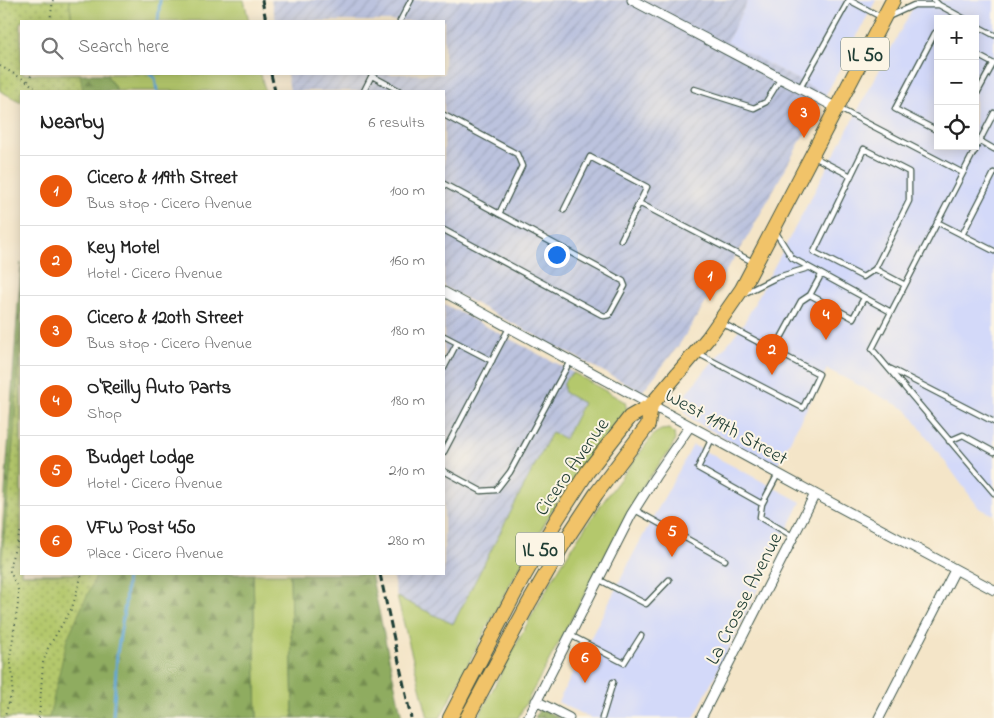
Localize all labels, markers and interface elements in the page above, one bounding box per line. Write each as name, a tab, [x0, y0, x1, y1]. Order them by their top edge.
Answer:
map controls	[934, 15, 979, 150]
button: +	[934, 15, 979, 60]
search box	[20, 20, 445, 75]
icon: search	[38, 34, 66, 62]
text: Search here	[78, 34, 169, 61]
road number: IL 50	[841, 38, 889, 70]
button: −	[934, 60, 979, 105]
pin: 3	[788, 97, 820, 138]
button: locate	[934, 105, 979, 150]
text: Nearby	[40, 108, 104, 138]
text: 6 results	[368, 111, 425, 135]
text: Cicero & 119th Street	[87, 165, 238, 192]
text: 1	[53, 179, 59, 203]
text: 100 m	[390, 179, 425, 203]
text: Bus stop · Cicero Avenue	[87, 192, 252, 216]
text: Key Motel	[87, 235, 160, 262]
your location	[544, 242, 570, 268]
text: 2	[52, 249, 60, 273]
text: 160 m	[390, 249, 425, 273]
pin: 1	[694, 260, 726, 301]
text: Hotel · Cicero Avenue	[87, 262, 222, 286]
pin: 4	[810, 299, 842, 340]
text: Cicero & 120th Street	[87, 305, 244, 332]
text: 3	[53, 319, 59, 343]
text: 180 m	[391, 319, 425, 343]
text: Bus stop · Cicero Avenue	[87, 332, 252, 356]
pin: 2	[756, 334, 788, 375]
text: O'Reilly Auto Parts	[87, 375, 231, 402]
street label: West 119th Street	[659, 382, 793, 474]
text: 4	[53, 389, 59, 413]
text: 180 m	[391, 389, 425, 413]
text: Shop	[87, 402, 122, 426]
street label: Cicero Avenue	[529, 412, 618, 522]
text: Budget Lodge	[87, 445, 194, 472]
text: 5	[51, 459, 61, 483]
text: 210 m	[389, 459, 425, 483]
text: Hotel · Cicero Avenue	[87, 472, 222, 496]
text: VFW Post 450	[87, 515, 195, 542]
pin: 5	[656, 516, 688, 557]
street label: La Crosse Avenue	[699, 528, 791, 670]
text: 6	[52, 529, 60, 553]
text: 280 m	[388, 529, 425, 553]
road number: IL 50	[516, 532, 564, 566]
text: Place · Cicero Avenue	[87, 542, 223, 566]
pin: 6	[569, 642, 601, 683]

